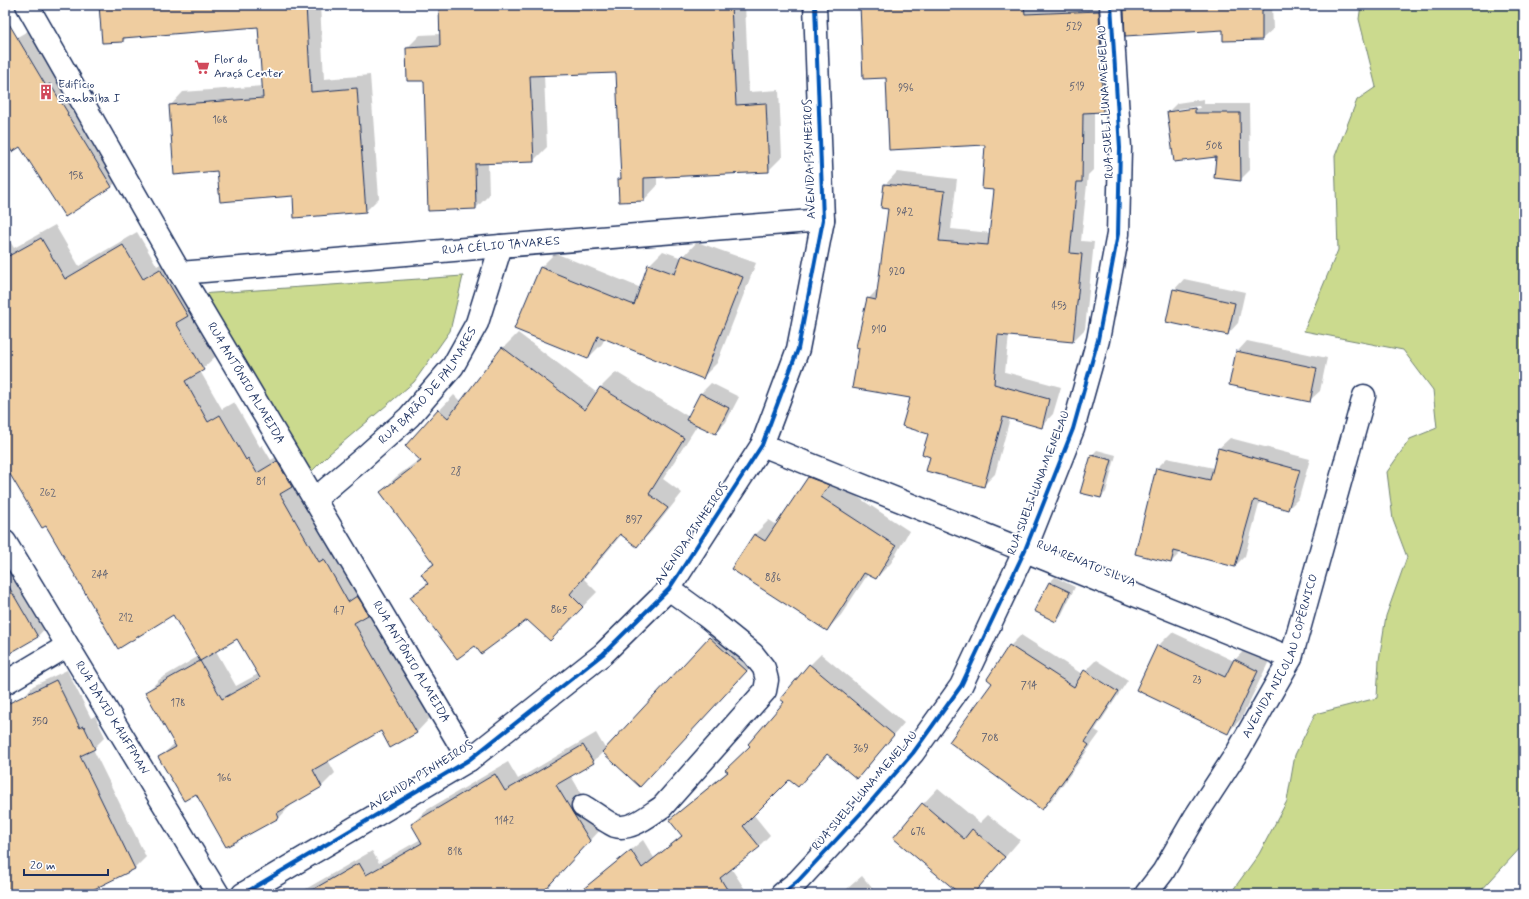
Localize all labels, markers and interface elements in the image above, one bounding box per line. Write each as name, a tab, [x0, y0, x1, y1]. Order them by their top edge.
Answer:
house number: 529	[1066, 21, 1082, 34]
street label: RUA SUELI LUNA MENELAU	[1094, 25, 1118, 179]
place label: Flor do Araçá Center	[214, 52, 283, 82]
supermarket icon: Flor do Araçá Center	[193, 58, 211, 76]
place label: Edifício Sambaíba I	[58, 77, 120, 107]
house number: 519	[1069, 81, 1085, 94]
house number: 996	[898, 82, 914, 95]
building icon: Edifício Sambaíba I	[37, 83, 55, 101]
street label: AVENIDA PINHEIROS	[800, 99, 820, 219]
house number: 168	[212, 114, 228, 127]
house number: 508	[1205, 140, 1223, 153]
house number: 158	[68, 170, 84, 183]
house number: 942	[897, 206, 914, 219]
street label: RUA CÉLIO TAVARES	[441, 233, 561, 259]
house number: 920	[889, 266, 905, 279]
house number: 453	[1051, 300, 1067, 313]
street label: RUA ANTÔNIO ALMEIDA	[203, 320, 288, 447]
street label: RUA BARÃO DE PALMARES	[375, 324, 481, 448]
house number: 910	[871, 324, 887, 337]
street label: RUA SUELI LUNA MENELAU	[1004, 408, 1074, 558]
house number: 28	[451, 465, 461, 479]
house number: 81	[256, 476, 266, 489]
street label: AVENIDA PINHEIROS	[652, 480, 732, 588]
house number: 262	[40, 487, 56, 500]
house number: 897	[625, 514, 643, 527]
street label: RUA RENATO SILVA	[1034, 537, 1138, 591]
house number: 244	[92, 569, 109, 582]
house number: 886	[765, 571, 781, 585]
street label: AVENIDA NICOLAU COPÉRNICO	[1239, 572, 1322, 741]
street label: RUA ANTÔNIO ALMEIDA	[369, 598, 453, 726]
house number: 865	[551, 604, 568, 617]
house number: 47	[334, 605, 344, 618]
house number: 212	[118, 612, 134, 625]
street label: RUA DAVID KAUFFMAN	[71, 658, 152, 778]
house number: 23	[1192, 674, 1202, 687]
house number: 714	[1021, 680, 1037, 693]
house number: 178	[171, 697, 185, 710]
house number: 350	[32, 716, 48, 729]
street label: RUA SUELI LUNA MENELAU	[809, 728, 921, 854]
house number: 708	[981, 732, 999, 745]
street label: AVENIDA PINHEIROS	[366, 737, 476, 815]
house number: 369	[853, 743, 869, 756]
house number: 166	[217, 772, 232, 785]
house number: 1142	[494, 815, 514, 828]
house number: 676	[911, 826, 926, 839]
house number: 818	[447, 846, 463, 859]
scale bar	[24, 851, 108, 877]
text: 20 m	[30, 858, 56, 874]

